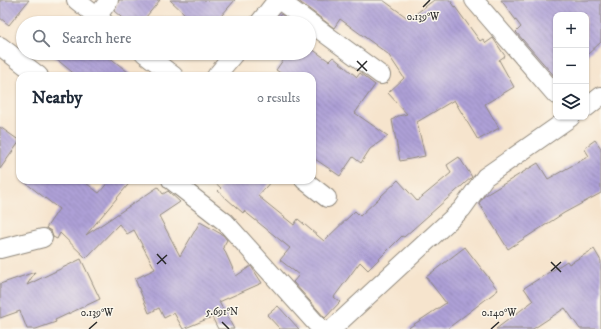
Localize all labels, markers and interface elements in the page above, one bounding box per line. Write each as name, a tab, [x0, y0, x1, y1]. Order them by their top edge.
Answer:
text: 0.139°W	[407, 11, 440, 23]
map controls	[553, 12, 589, 120]
button: +	[553, 12, 589, 48]
search box	[16, 16, 316, 60]
icon: search	[30, 27, 52, 49]
text: Search here	[62, 29, 131, 48]
button: −	[553, 48, 589, 84]
button: layers	[553, 84, 589, 120]
text: Nearby	[32, 87, 82, 109]
text: 0 results	[257, 90, 300, 106]
text: 5.691°N	[206, 306, 238, 318]
text: 0.139°W	[81, 307, 114, 319]
text: 0.140°W	[482, 307, 517, 319]

